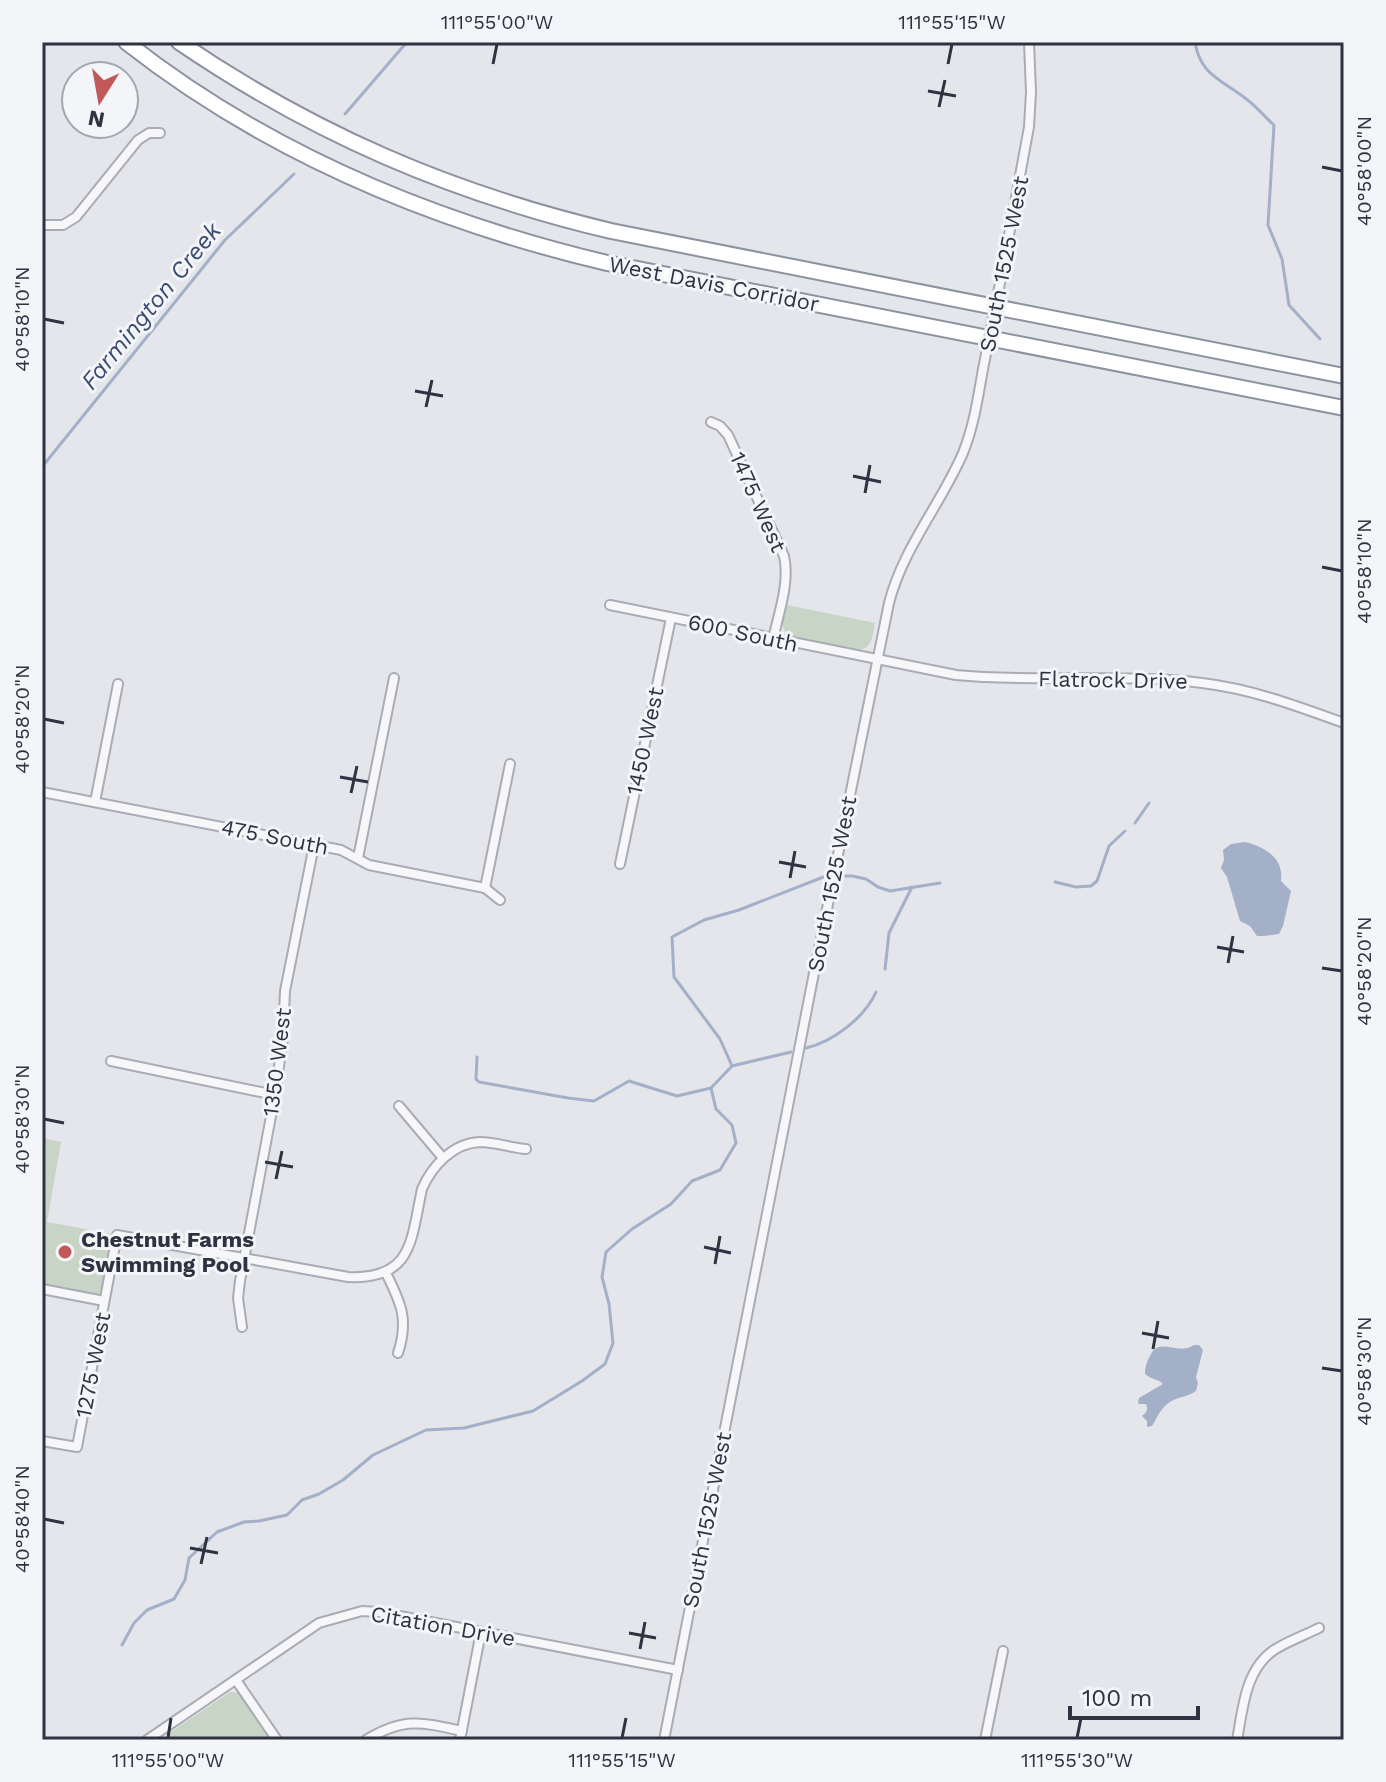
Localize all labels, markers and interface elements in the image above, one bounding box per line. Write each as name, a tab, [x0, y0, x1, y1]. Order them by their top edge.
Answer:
text: 111°55'00"W	[441, 10, 553, 34]
text: 111°55'15"W	[898, 10, 1006, 34]
north arrow	[60, 60, 140, 140]
text: N	[86, 105, 107, 133]
text: 40°58'00"N	[1352, 116, 1376, 226]
street label: South 1525 West	[975, 174, 1033, 354]
water label: Farmington Creek	[75, 216, 227, 395]
street label: West Davis Corridor	[607, 251, 821, 317]
text: 40°58'10"N	[10, 266, 34, 372]
street label: 1475 West	[725, 448, 791, 556]
text: 40°58'10"N	[1352, 518, 1376, 624]
street label: 600 South	[686, 609, 800, 657]
text: 40°58'20"N	[10, 664, 34, 774]
street label: Flatrock Drive	[1038, 666, 1188, 694]
street label: 1450 West	[621, 685, 669, 797]
street label: South 1525 West	[803, 794, 861, 974]
street label: 475 South	[219, 814, 331, 860]
text: 40°58'20"N	[1352, 916, 1376, 1026]
street label: 1350 West	[258, 1006, 296, 1118]
text: 40°58'30"N	[10, 1064, 34, 1174]
place label: Chestnut Farms Swimming Pool	[81, 1227, 254, 1277]
marker: Chestnut Farms Swimming Pool	[56, 1243, 74, 1261]
street label: 1275 West	[71, 1310, 115, 1420]
text: 40°58'30"N	[1352, 1316, 1376, 1426]
street label: South 1525 West	[678, 1430, 736, 1610]
text: 40°58'40"N	[10, 1465, 34, 1573]
street label: Citation Drive	[369, 1601, 517, 1651]
scale bar	[1070, 1670, 1198, 1720]
text: 100 m	[1082, 1684, 1152, 1712]
text: 111°55'00"W	[112, 1748, 224, 1772]
text: 111°55'15"W	[568, 1748, 676, 1772]
text: 111°55'30"W	[1021, 1748, 1133, 1772]

